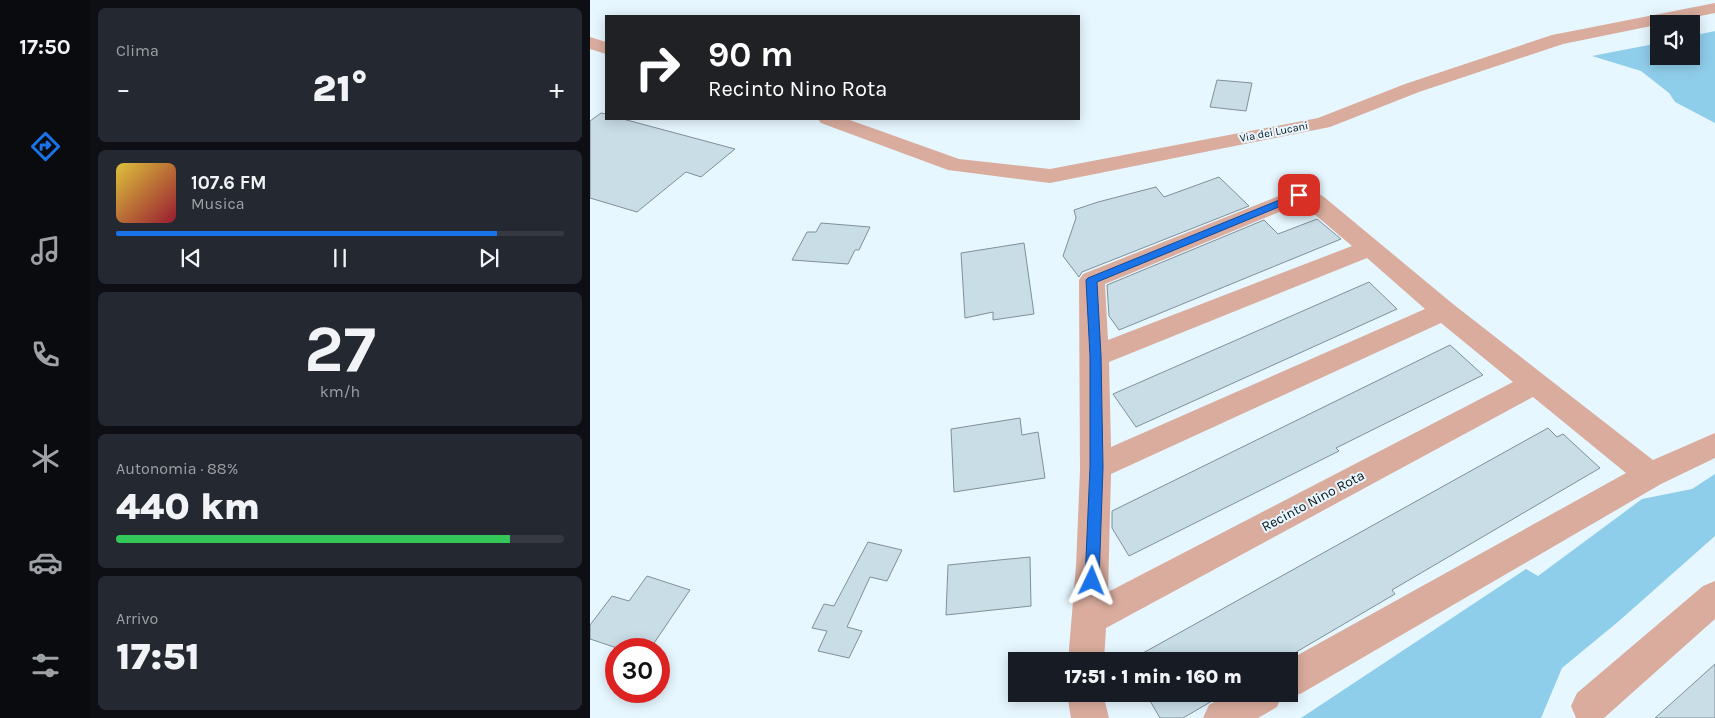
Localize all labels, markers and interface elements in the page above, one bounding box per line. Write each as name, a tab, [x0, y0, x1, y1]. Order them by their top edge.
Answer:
map controls	[1650, 15, 1700, 65]
button: sound	[1650, 15, 1700, 65]
text: 17:50	[19, 34, 71, 60]
text: 90 m	[708, 34, 794, 75]
icon: right	[625, 35, 690, 100]
text: Clima	[116, 41, 159, 60]
text: 21°	[312, 66, 368, 111]
text: −	[116, 72, 131, 105]
text: +	[549, 72, 564, 105]
text: Recinto Nino Rota	[708, 76, 888, 102]
street label: Via dei Lucani	[1239, 119, 1309, 145]
icon: directions	[28, 129, 63, 164]
text: 107.6 FM	[191, 172, 267, 194]
pin	[1278, 174, 1320, 216]
icon: arrive	[1285, 181, 1313, 209]
text: Musica	[191, 194, 244, 213]
icon: music	[28, 233, 63, 268]
icon: previous	[177, 244, 205, 272]
icon: pause	[326, 244, 354, 272]
icon: next	[475, 244, 503, 272]
text: 27	[304, 311, 376, 387]
icon: phone	[28, 337, 63, 372]
text: km/h	[320, 382, 360, 401]
icon: climate	[28, 441, 63, 476]
text: Autonomia · 88%	[116, 459, 238, 478]
street label: Recinto Nino Rota	[1259, 467, 1367, 535]
text: 440 km	[116, 484, 260, 529]
icon: car	[28, 545, 63, 580]
position arrow	[1065, 554, 1117, 606]
text: Arrivo	[116, 609, 158, 628]
text: 17:51	[116, 634, 200, 679]
speed limit sign: 30	[605, 638, 670, 703]
icon: filters	[28, 648, 63, 683]
text: 17:51 · 1 min · 160 m	[1064, 666, 1242, 688]

